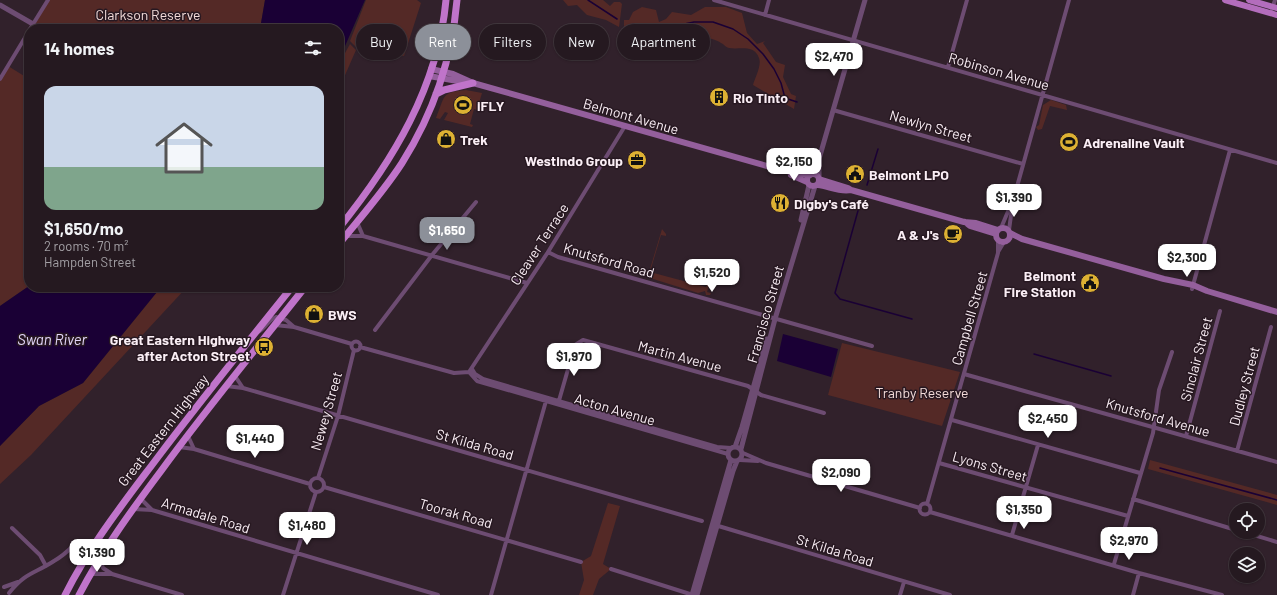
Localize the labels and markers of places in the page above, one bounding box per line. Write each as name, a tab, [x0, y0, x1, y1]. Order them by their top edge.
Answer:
pin: $2,470	[801, 43, 867, 77]
building icon: Rio Tinto	[708, 86, 730, 108]
place label: Rio Tinto	[733, 89, 788, 106]
sports icon: iFLY	[452, 94, 474, 116]
place label: iFLY	[477, 97, 505, 114]
shop icon: Trek	[435, 128, 457, 150]
place label: Trek	[460, 131, 488, 148]
sports icon: Adrenaline Vault	[1058, 131, 1080, 153]
place label: Adrenaline Vault	[1083, 134, 1185, 151]
pin: $2,150	[761, 148, 827, 182]
office icon: Westindo Group	[626, 149, 648, 171]
place label: Westindo Group	[525, 152, 623, 169]
public building icon: Belmont LPO	[844, 163, 866, 185]
place label: Belmont LPO	[869, 166, 949, 183]
pin: $1,390	[981, 184, 1047, 218]
restaurant icon: Digby's Café	[769, 192, 791, 214]
place label: Digby's Café	[794, 195, 869, 212]
pin: $1,650	[414, 217, 480, 251]
cafe icon: A & J's	[942, 223, 964, 245]
place label: A & J's	[897, 226, 939, 243]
pin: $2,300	[1154, 244, 1220, 278]
pin: $1,520	[679, 259, 745, 293]
place label: Belmont Fire Station	[1004, 267, 1076, 300]
public building icon: Belmont Fire Station	[1079, 272, 1101, 294]
shop icon: BWS	[303, 303, 325, 325]
place label: BWS	[328, 306, 357, 323]
place label: Great Eastern Highway after Acton Street	[110, 331, 250, 364]
bus stop icon: Great Eastern Highway after Acton Street	[253, 336, 275, 358]
pin: $1,970	[541, 343, 607, 377]
pin: $2,450	[1015, 405, 1081, 439]
pin: $1,440	[222, 425, 288, 459]
pin: $2,090	[808, 459, 874, 493]
pin: $1,350	[991, 496, 1057, 530]
pin: $1,480	[274, 512, 340, 546]
pin: $2,970	[1096, 527, 1162, 561]
pin: $1,390	[64, 539, 130, 573]

